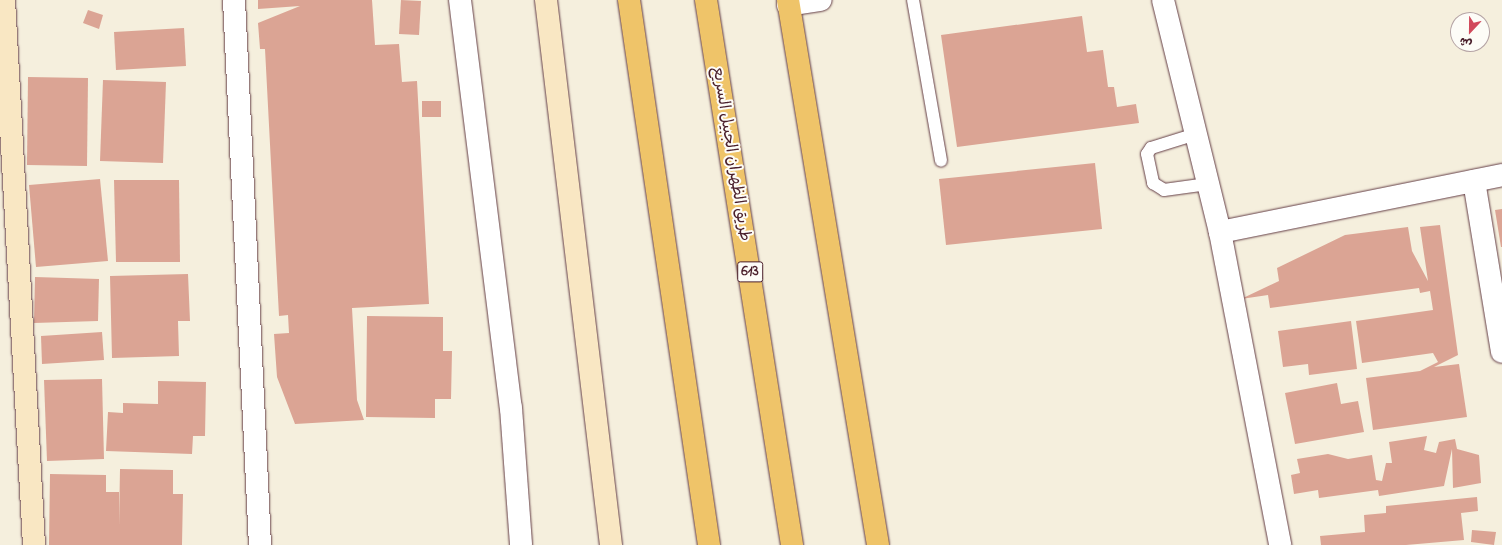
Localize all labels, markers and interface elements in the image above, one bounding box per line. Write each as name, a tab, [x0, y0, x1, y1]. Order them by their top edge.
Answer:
north arrow	[1450, 12, 1490, 52]
text: ش	[1457, 33, 1474, 52]
street label: طريق الظهران الجبيل السريع	[708, 65, 754, 243]
road number: 613	[737, 259, 763, 285]

